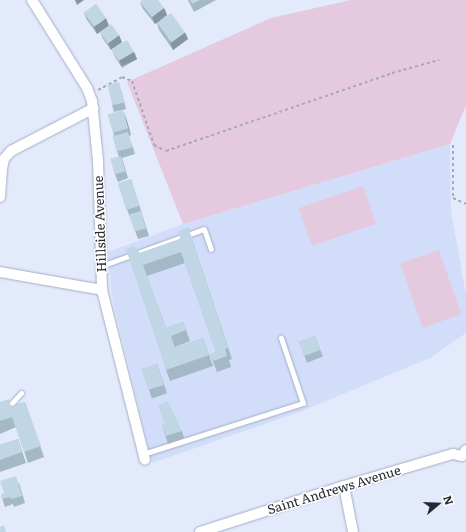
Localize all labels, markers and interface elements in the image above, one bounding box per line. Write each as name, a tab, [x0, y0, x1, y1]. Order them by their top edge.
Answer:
street label: Hillside Avenue	[91, 175, 109, 273]
street label: Saint Andrews Avenue	[265, 462, 403, 518]
north arrow	[418, 484, 458, 524]
text: N	[440, 493, 458, 507]

